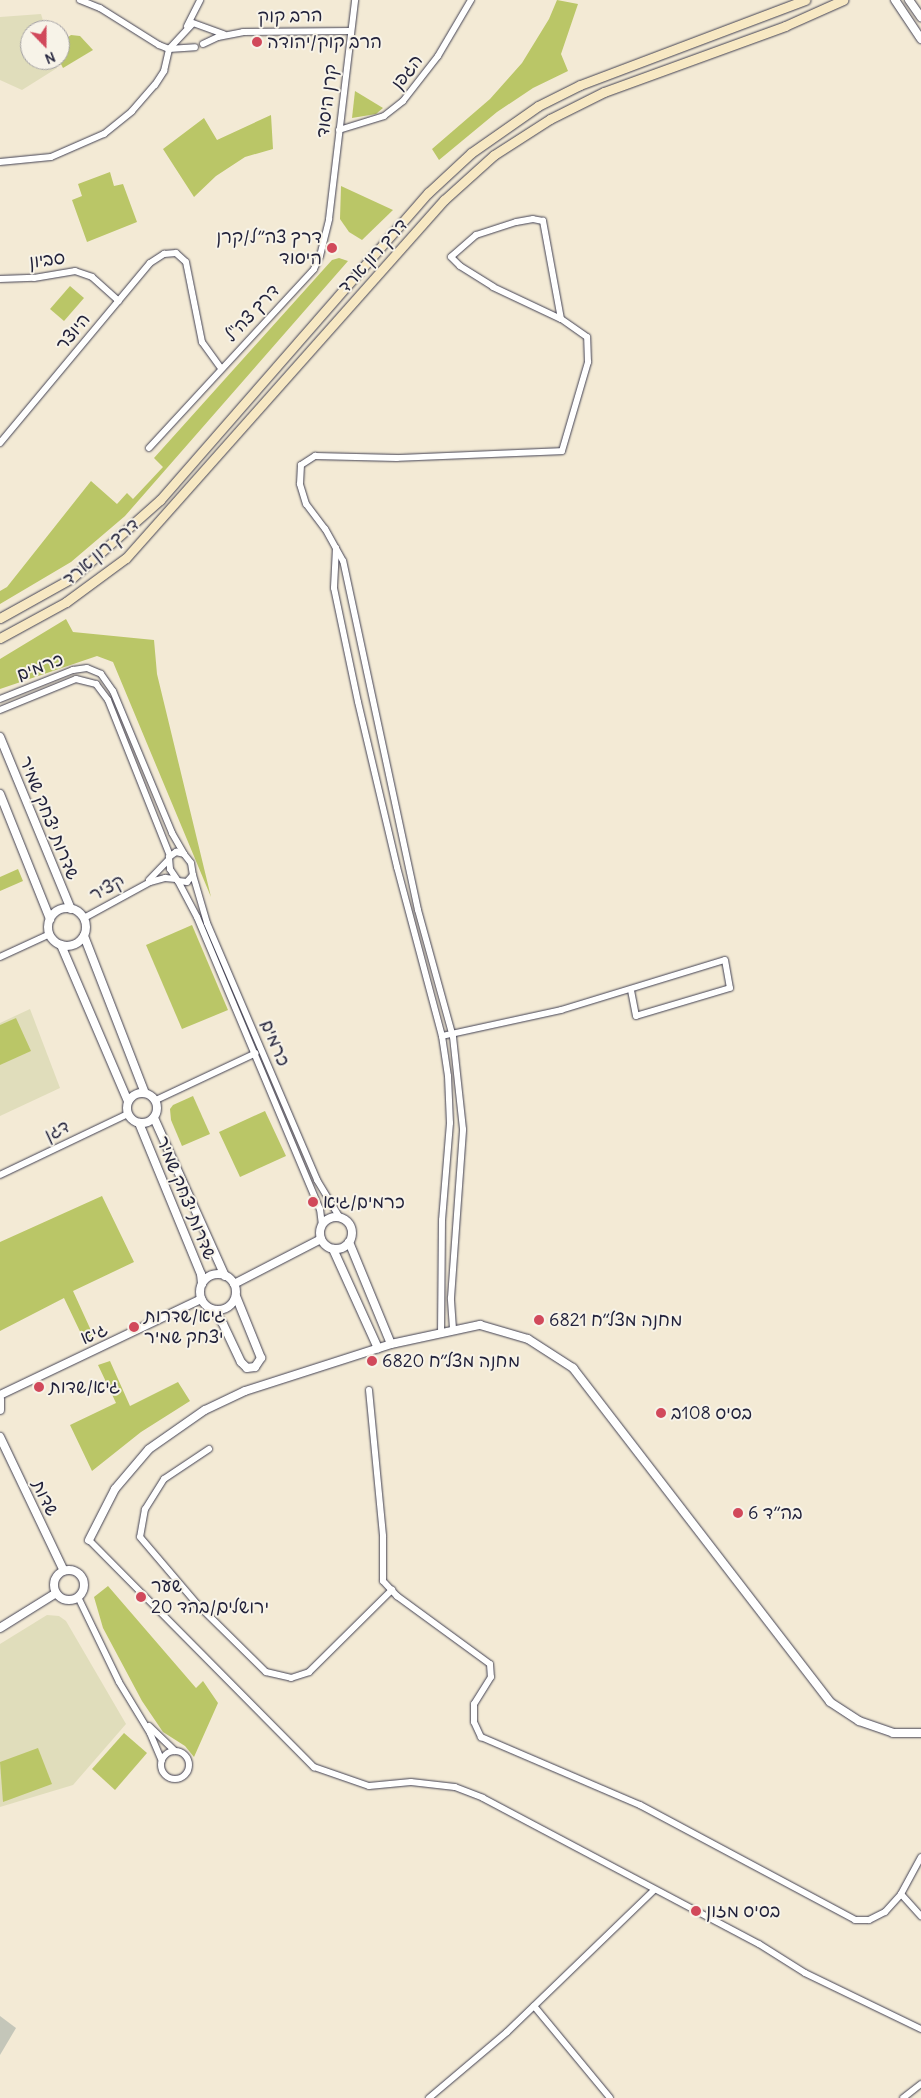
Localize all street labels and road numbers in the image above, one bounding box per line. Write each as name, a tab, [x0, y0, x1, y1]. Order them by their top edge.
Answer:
street label: הרב קוק	[257, 5, 323, 27]
street label: הגפן	[387, 50, 427, 94]
street label: קרן היסוד	[312, 63, 342, 139]
street label: דרך רון ארד	[334, 214, 412, 298]
street label: סביון	[28, 247, 66, 273]
street label: דרך צה"ל	[220, 280, 284, 346]
street label: היוצר	[51, 309, 95, 355]
street label: דרך רון ארד	[58, 514, 144, 590]
street label: כרמים	[14, 648, 66, 686]
street label: שדרות יצחק שמיר	[14, 753, 84, 883]
street label: קציר	[86, 870, 128, 906]
street label: כרמים	[256, 1017, 294, 1069]
street label: דגן	[41, 1116, 73, 1146]
street label: שדרות יצחק שמיר	[151, 1133, 221, 1263]
street label: גיא	[77, 1318, 111, 1350]
street label: שדות	[27, 1476, 63, 1520]

